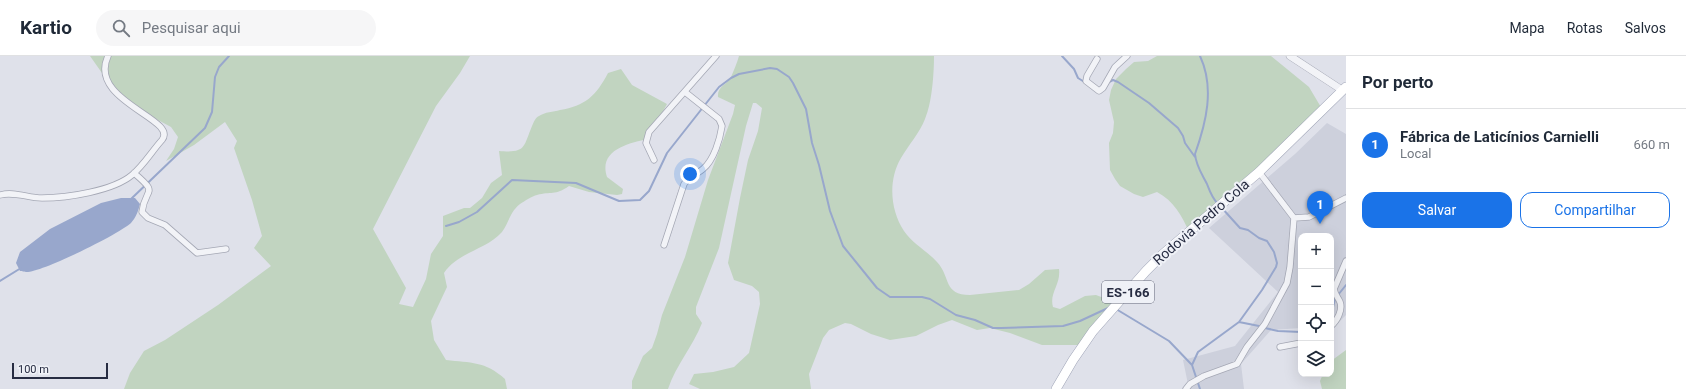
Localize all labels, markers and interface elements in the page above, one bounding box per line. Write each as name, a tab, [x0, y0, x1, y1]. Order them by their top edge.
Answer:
search box	[96, 10, 376, 46]
text: Kartio	[20, 16, 72, 39]
icon: search	[110, 17, 132, 39]
text: Pesquisar aqui	[142, 19, 241, 37]
text: Mapa	[1509, 20, 1545, 36]
text: Rotas	[1567, 20, 1603, 36]
text: Salvos	[1625, 20, 1666, 36]
text: Por perto	[1362, 72, 1433, 92]
text: Fábrica de Laticínios Carnielli	[1400, 128, 1599, 146]
text: 1	[1371, 137, 1379, 152]
text: 660 m	[1633, 137, 1670, 152]
text: Local	[1400, 146, 1431, 161]
your location	[680, 164, 700, 184]
street label: Rodovia Pedro Cola	[1150, 176, 1252, 268]
pin: 1	[1307, 191, 1333, 224]
button: Salvar	[1362, 192, 1512, 228]
button: Compartilhar	[1520, 192, 1670, 228]
map controls	[1298, 233, 1334, 377]
button: +	[1298, 233, 1334, 269]
button: −	[1298, 269, 1334, 305]
road number: ES-166	[1102, 281, 1154, 303]
button: locate	[1298, 305, 1334, 341]
button: layers	[1298, 341, 1334, 377]
scale bar	[12, 361, 108, 380]
text: 100 m	[18, 363, 49, 376]

